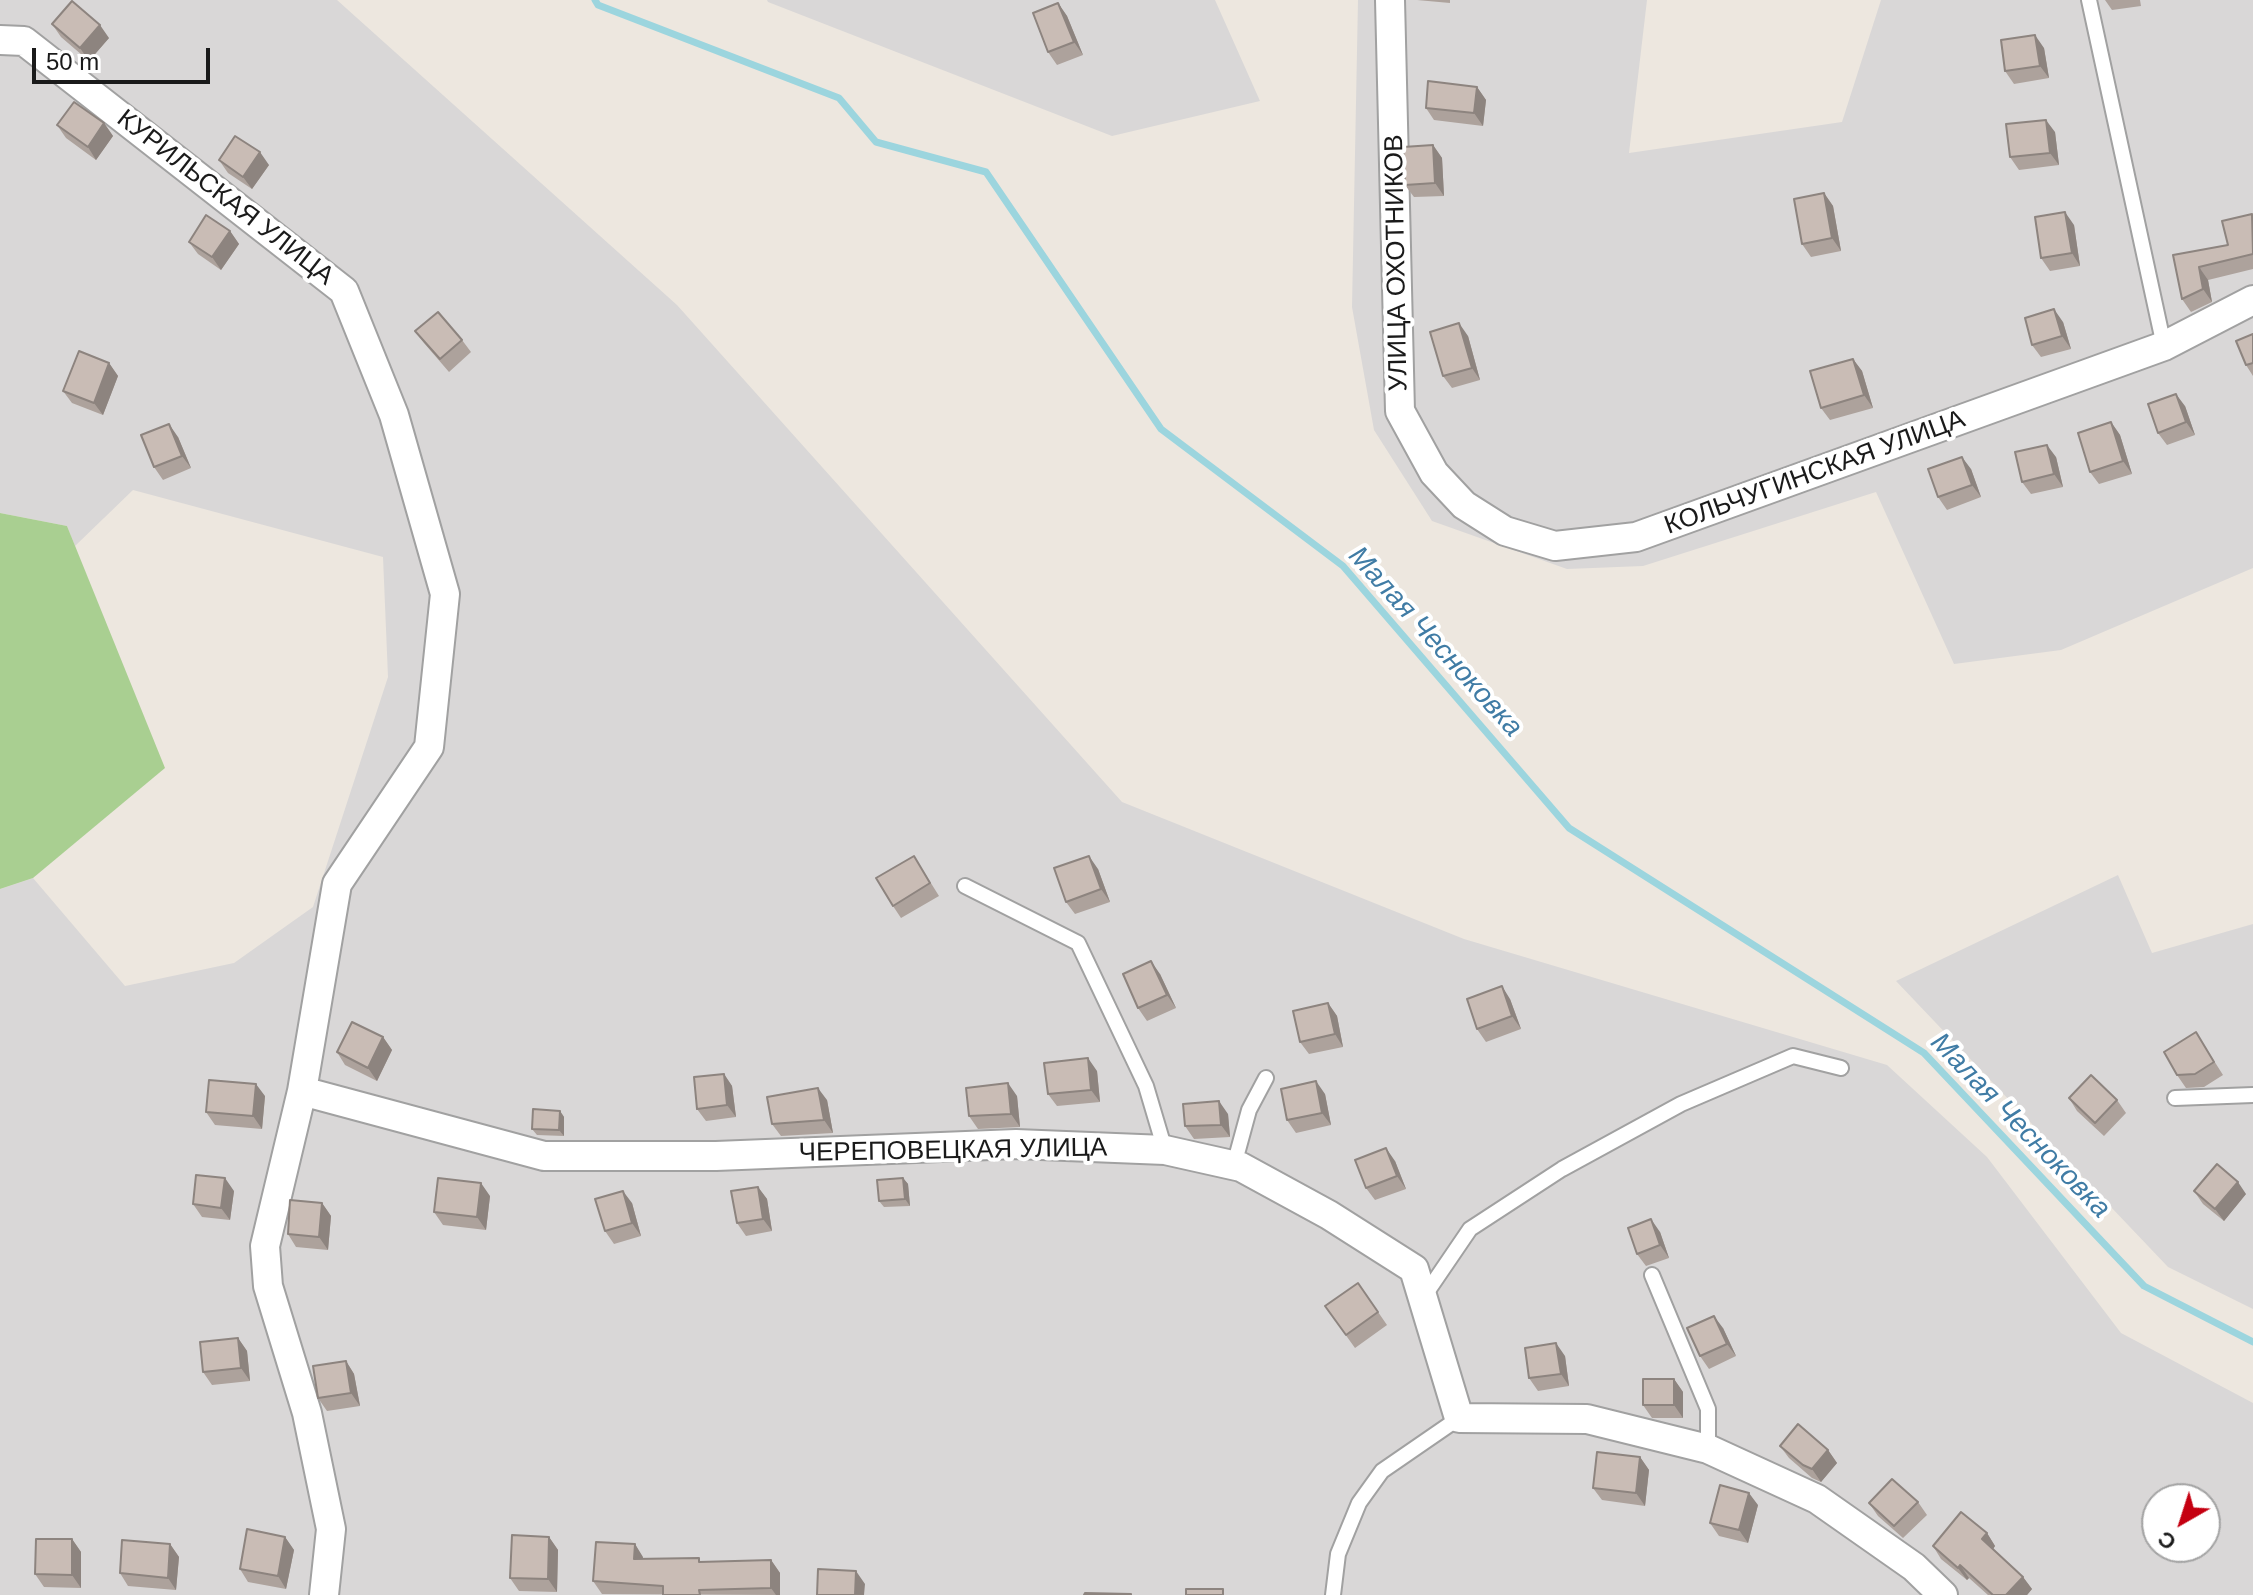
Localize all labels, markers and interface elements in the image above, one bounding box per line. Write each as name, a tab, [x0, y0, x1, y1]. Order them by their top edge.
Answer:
scale bar	[36, 32, 214, 82]
text: 50 m	[46, 48, 99, 75]
street label: КУРИЛЬСКАЯ УЛИЦА	[110, 104, 340, 292]
street label: УЛИЦА ОХОТНИКОВ	[1379, 134, 1415, 392]
street label: КОЛЬЧУГИНСКАЯ УЛИЦА	[1660, 404, 1970, 542]
water label: Малая Чесноковка	[1341, 540, 1529, 744]
water label: Малая Чесноковка	[1923, 1026, 2117, 1226]
street label: ЧЕРЕПОВЕЦКАЯ УЛИЦА	[798, 1133, 1108, 1169]
north arrow	[2141, 1483, 2221, 1563]
text: С	[2153, 1526, 2181, 1555]

